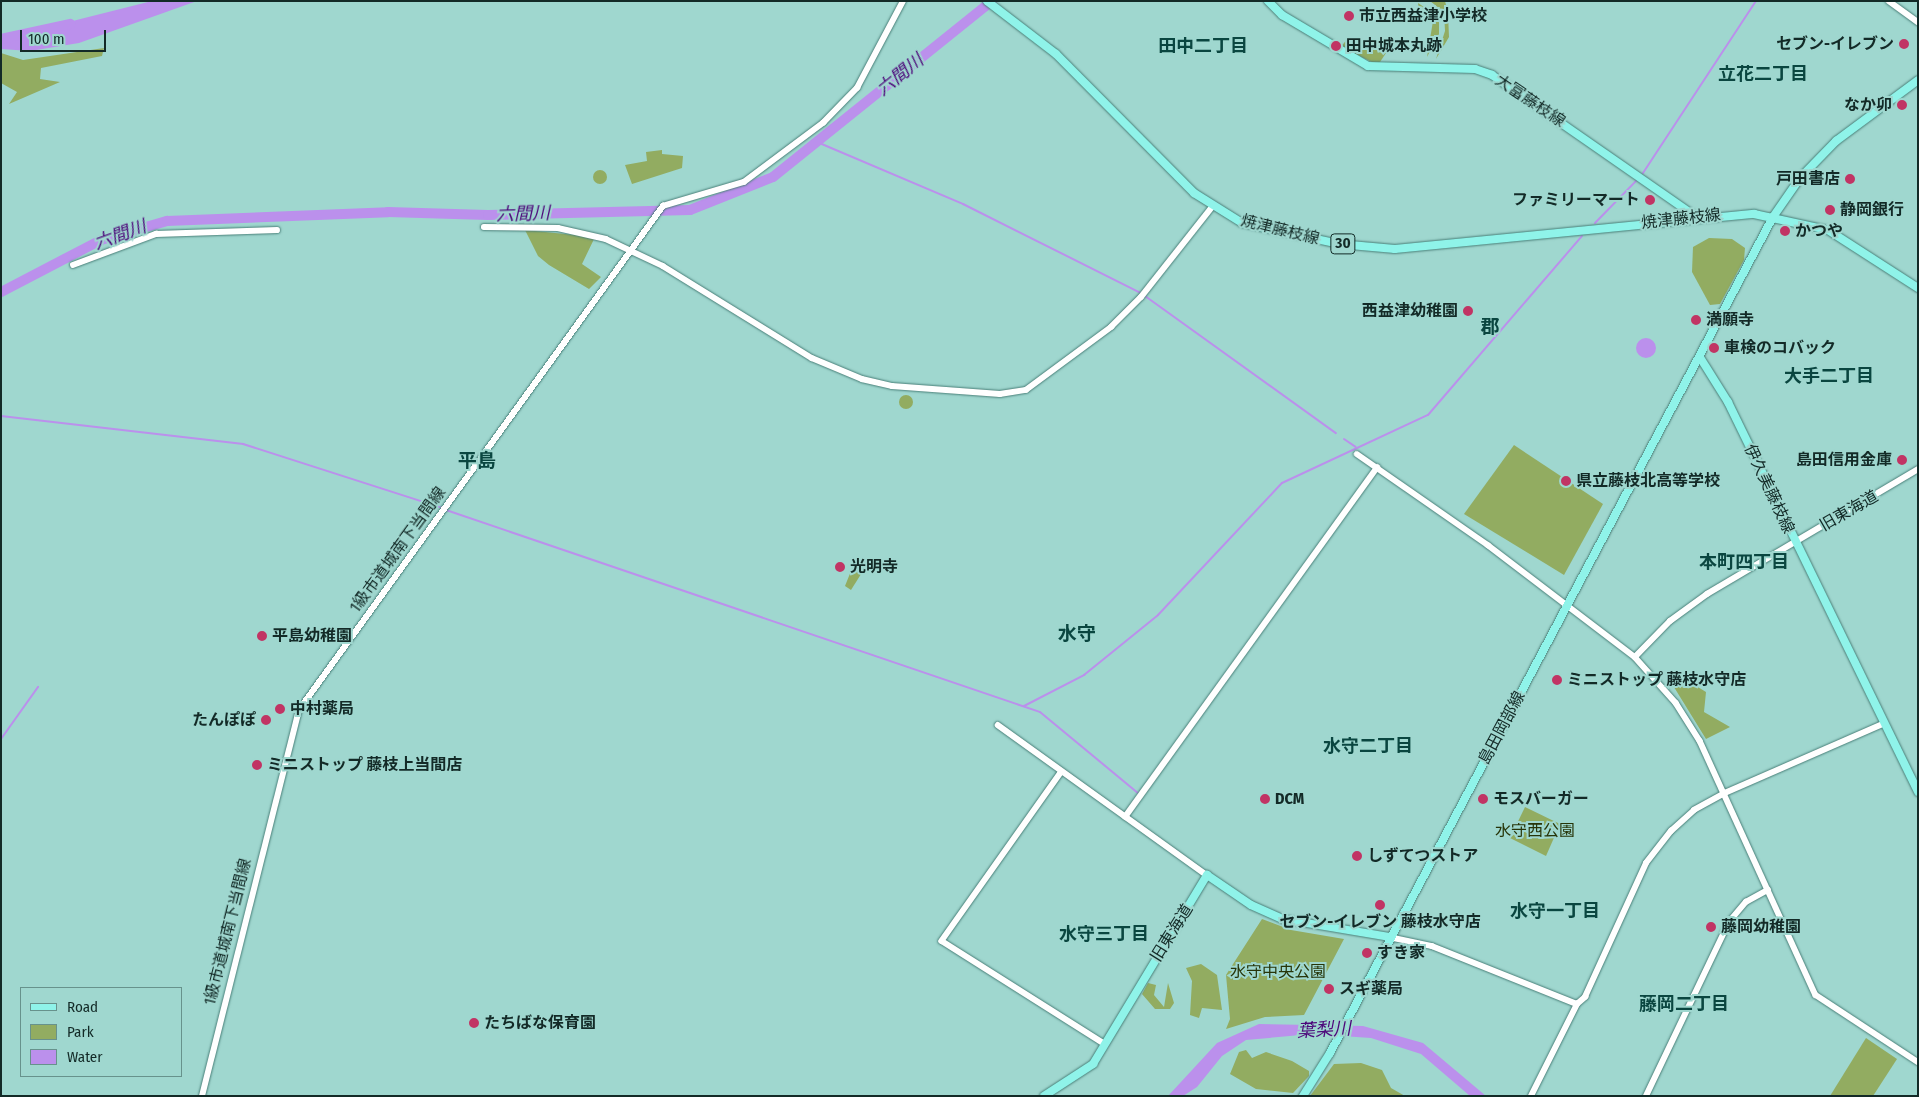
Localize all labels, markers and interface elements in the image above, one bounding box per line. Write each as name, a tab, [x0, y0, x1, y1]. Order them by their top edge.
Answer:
place label: 市立西益津小学校	[1359, 6, 1487, 26]
marker: 市立西益津小学校	[1343, 10, 1355, 22]
scale bar	[22, 20, 109, 52]
text: 100 m	[28, 30, 65, 48]
place label: セブン-イレブン	[1776, 34, 1894, 54]
district label: 田中二丁目	[1158, 35, 1248, 57]
place label: 田中城本丸跡	[1346, 36, 1442, 56]
marker: セブン-イレブン	[1898, 38, 1910, 50]
marker: 田中城本丸跡	[1330, 40, 1342, 52]
water label: 六間川	[872, 50, 928, 100]
district label: 立花二丁目	[1718, 63, 1808, 85]
street label: 大富藤枝線	[1491, 71, 1569, 131]
place label: なか卯	[1844, 95, 1892, 115]
marker: なか卯	[1896, 99, 1908, 111]
place label: 戸田書店	[1776, 169, 1840, 189]
marker: 戸田書店	[1844, 173, 1856, 185]
place label: ファミリーマート	[1512, 190, 1640, 210]
marker: ファミリーマート	[1644, 194, 1656, 206]
place label: 静岡銀行	[1840, 200, 1904, 220]
water label: 六間川	[496, 202, 550, 226]
marker: 静岡銀行	[1824, 204, 1836, 216]
street label: 焼津藤枝線	[1640, 205, 1722, 233]
street label: 焼津藤枝線	[1239, 211, 1321, 249]
water label: 六間川	[91, 216, 149, 254]
place label: かつや	[1795, 221, 1843, 241]
marker: かつや	[1779, 225, 1791, 237]
road number: 30	[1329, 232, 1357, 256]
place label: 西益津幼稚園	[1362, 301, 1458, 321]
marker: 西益津幼稚園	[1462, 305, 1474, 317]
place label: 満願寺	[1706, 310, 1754, 330]
marker: 満願寺	[1690, 314, 1702, 326]
district label: 郡	[1481, 316, 1499, 338]
place label: 車検のコバック	[1724, 338, 1836, 358]
marker: 車検のコバック	[1708, 342, 1720, 354]
district label: 大手二丁目	[1784, 365, 1874, 387]
street label: 伊久美藤枝線	[1740, 441, 1798, 537]
district label: 平島	[458, 450, 496, 472]
place label: 島田信用金庫	[1796, 450, 1892, 470]
marker: 島田信用金庫	[1896, 454, 1908, 466]
place label: 県立藤枝北高等学校	[1576, 471, 1720, 491]
marker: 県立藤枝北高等学校	[1560, 475, 1572, 487]
street label: 1級市道城南下当間線	[346, 484, 450, 616]
street label: 旧東海道	[1816, 487, 1882, 535]
district label: 本町四丁目	[1699, 551, 1789, 573]
place label: 光明寺	[850, 557, 898, 577]
marker: 光明寺	[834, 561, 846, 573]
district label: 水守	[1058, 623, 1096, 645]
place label: 平島幼稚園	[272, 626, 352, 646]
marker: 平島幼稚園	[256, 630, 268, 642]
place label: ミニストップ 藤枝水守店	[1567, 670, 1746, 690]
marker: ミニストップ 藤枝水守店	[1551, 674, 1563, 686]
street label: 島田岡部線	[1475, 688, 1529, 768]
place label: 中村薬局	[290, 699, 354, 719]
marker: 中村薬局	[274, 703, 286, 715]
place label: たんぽぽ	[192, 710, 256, 730]
marker: たんぽぽ	[260, 714, 272, 726]
district label: 水守二丁目	[1323, 735, 1413, 757]
place label: ミニストップ 藤枝上当間店	[267, 755, 462, 775]
marker: ミニストップ 藤枝上当間店	[251, 759, 263, 771]
place label: DCM	[1275, 789, 1304, 809]
place label: モスバーガー	[1493, 789, 1589, 809]
marker: DCM	[1259, 793, 1271, 805]
marker: モスバーガー	[1477, 793, 1489, 805]
park label: 水守西公園	[1495, 821, 1575, 841]
place label: しずてつストア	[1367, 846, 1479, 866]
marker: しずてつストア	[1351, 850, 1363, 862]
street label: 1級市道城南下当間線	[201, 857, 255, 1007]
marker: セブン-イレブン 藤枝水守店	[1374, 899, 1386, 911]
district label: 水守一丁目	[1510, 900, 1600, 922]
street label: 旧東海道	[1147, 901, 1197, 965]
place label: セブン-イレブン 藤枝水守店	[1279, 912, 1481, 932]
place label: 藤岡幼稚園	[1721, 917, 1801, 937]
marker: 藤岡幼稚園	[1705, 921, 1717, 933]
district label: 水守三丁目	[1059, 923, 1149, 945]
place label: すき家	[1377, 943, 1425, 963]
marker: すき家	[1361, 947, 1373, 959]
park label: 水守中央公園	[1230, 962, 1326, 982]
place label: スギ薬局	[1339, 979, 1403, 999]
marker: スギ薬局	[1323, 983, 1335, 995]
legend	[20, 987, 182, 1077]
district label: 藤岡二丁目	[1639, 993, 1729, 1015]
text: Road	[67, 998, 98, 1016]
place label: たちばな保育園	[484, 1013, 596, 1033]
marker: たちばな保育園	[468, 1017, 480, 1029]
water label: 葉梨川	[1296, 1018, 1352, 1042]
text: Park	[67, 1023, 94, 1041]
text: Water	[67, 1048, 102, 1066]

